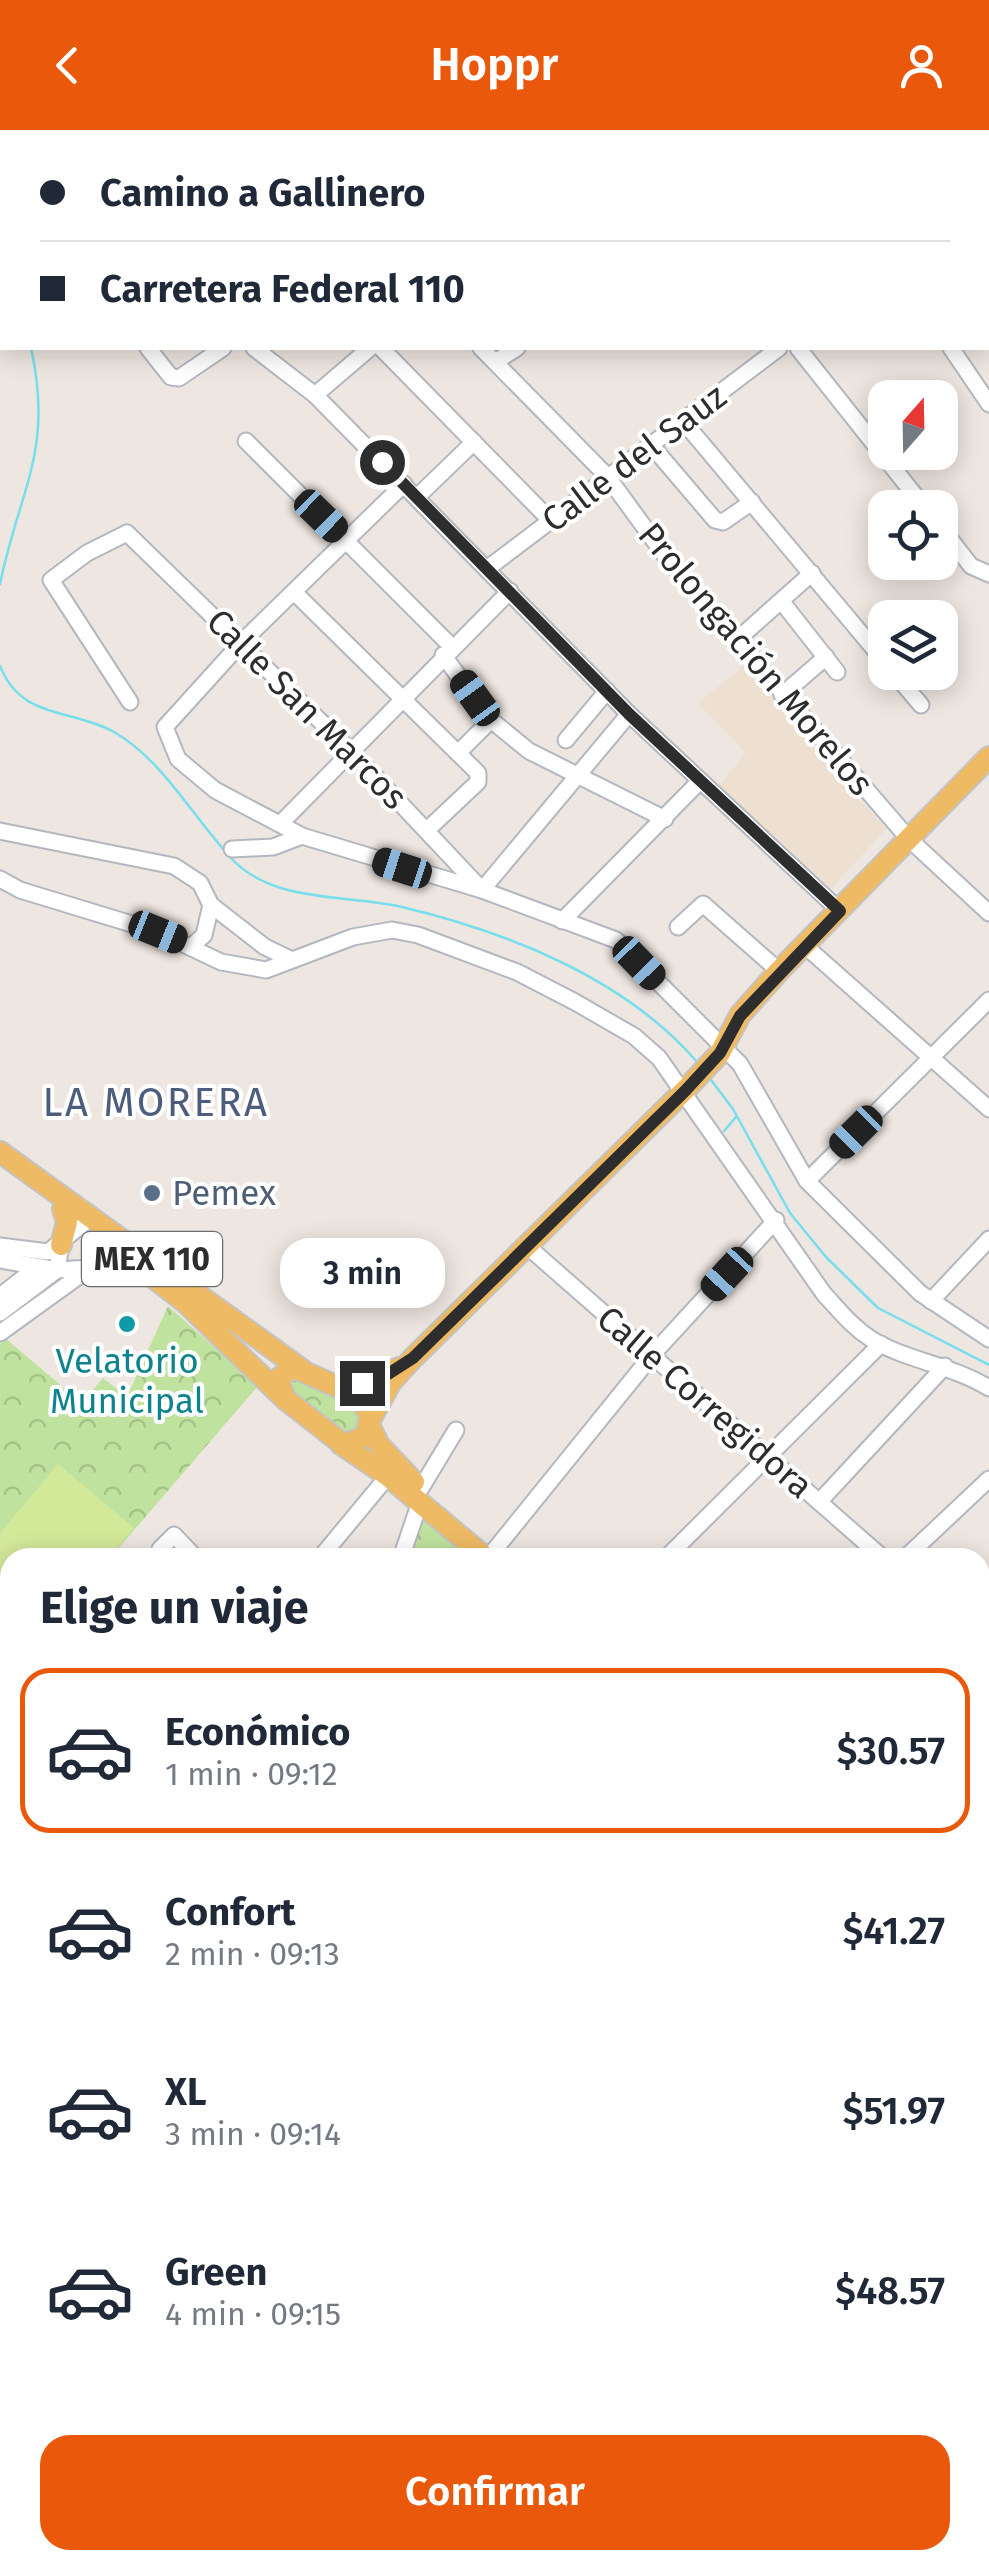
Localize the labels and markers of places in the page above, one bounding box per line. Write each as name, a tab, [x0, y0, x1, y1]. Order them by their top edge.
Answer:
place label: Pemex	[172, 1172, 276, 1214]
marker: Pemex	[141, 1182, 163, 1204]
marker: Velatorio Municipal	[116, 1313, 138, 1335]
place label: Velatorio Municipal	[50, 1340, 204, 1422]

